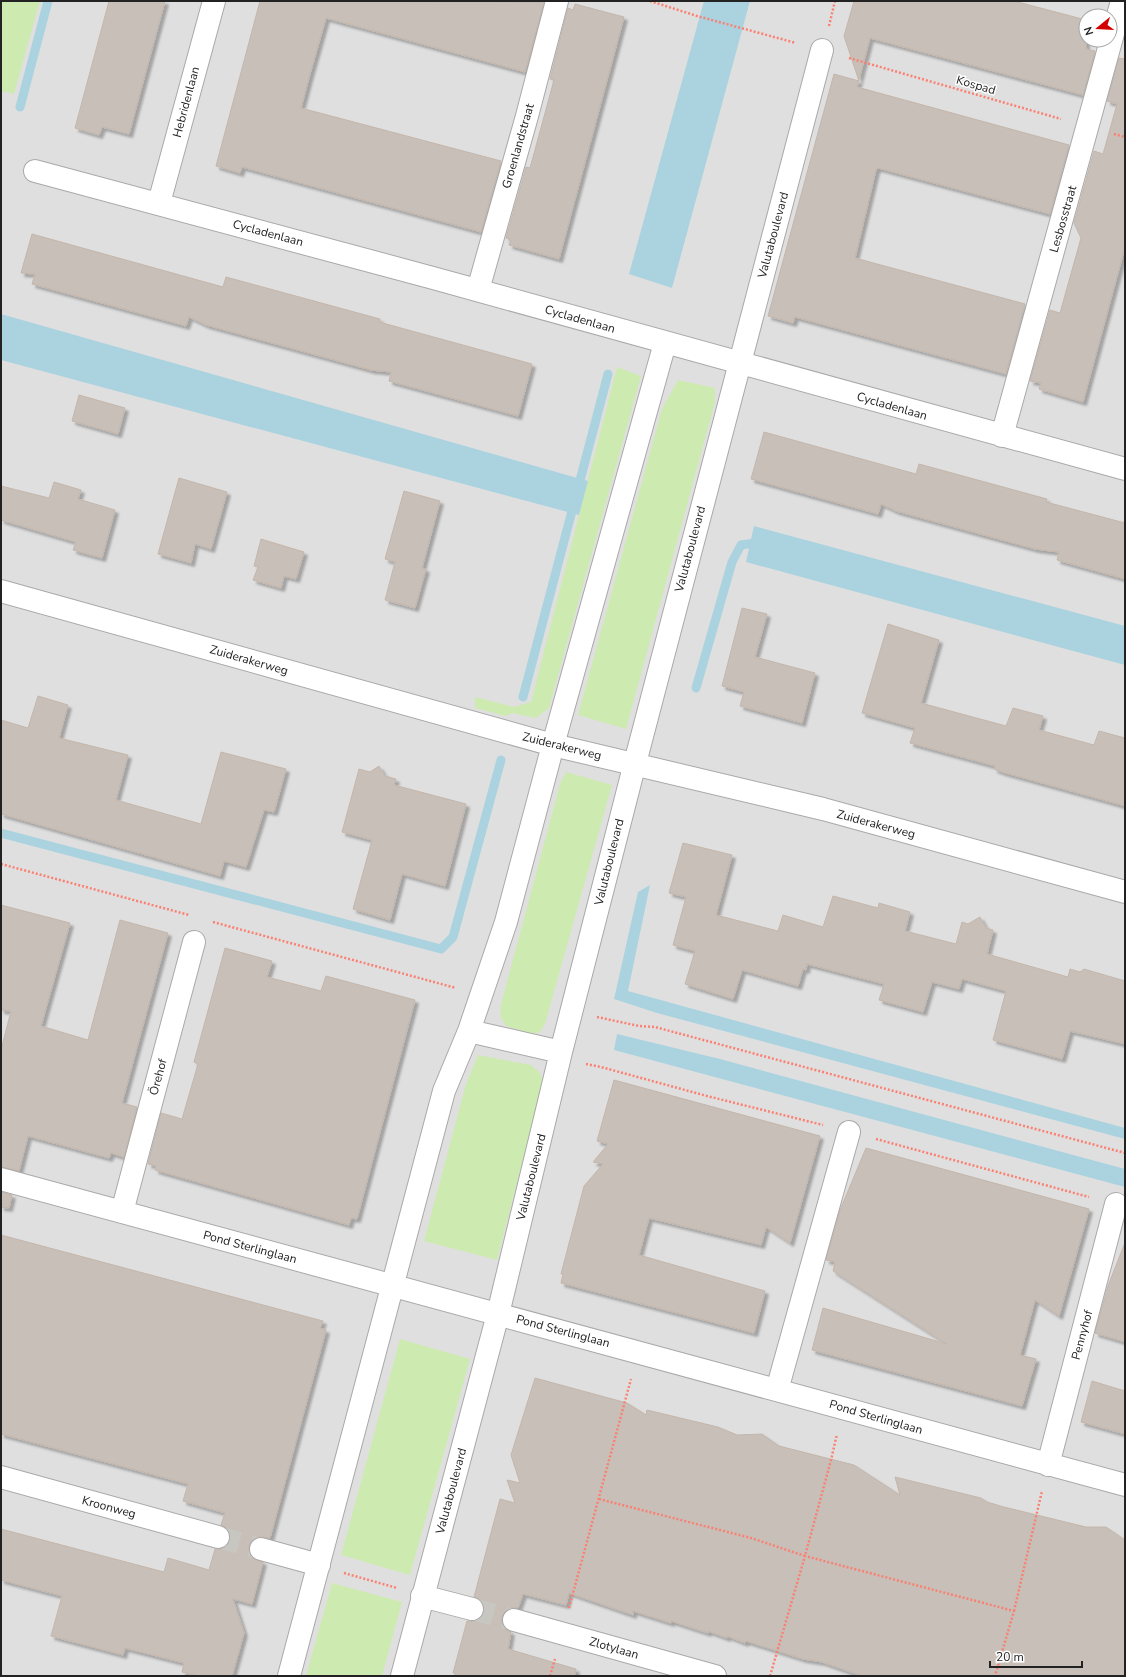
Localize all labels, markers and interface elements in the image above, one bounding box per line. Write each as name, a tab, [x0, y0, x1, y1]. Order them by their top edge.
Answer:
north arrow	[1078, 8, 1118, 48]
text: N	[1081, 25, 1097, 37]
street label: Hebridenlaan	[169, 65, 203, 139]
street label: Kospad	[954, 72, 998, 98]
street label: Groenlandstraat	[498, 101, 538, 190]
street label: Lesbosstraat	[1046, 183, 1080, 254]
street label: Valutaboulevard	[754, 190, 792, 281]
street label: Cycladenlaan	[231, 216, 305, 250]
street label: Cycladenlaan	[543, 301, 617, 337]
street label: Cycladenlaan	[855, 388, 929, 424]
street label: Valutaboulevard	[671, 504, 709, 595]
street label: Zuiderakerweg	[208, 641, 290, 679]
street label: Zuiderakerweg	[521, 728, 603, 764]
street label: Zuiderakerweg	[835, 806, 917, 842]
street label: Valutaboulevard	[590, 817, 627, 908]
street label: Örehof	[145, 1056, 171, 1097]
street label: Valutaboulevard	[512, 1132, 549, 1223]
street label: Pond Sterlinglaan	[201, 1227, 299, 1267]
street label: Pennyhof	[1068, 1307, 1097, 1362]
street label: Pond Sterlinglaan	[514, 1311, 612, 1351]
street label: Pond Sterlinglaan	[827, 1396, 925, 1438]
street label: Valutaboulevard	[432, 1446, 470, 1537]
street label: Kroonweg	[80, 1492, 138, 1522]
street label: Zlotylaan	[587, 1633, 641, 1663]
scale bar	[990, 1643, 1082, 1669]
text: 20 m	[996, 1649, 1024, 1665]

